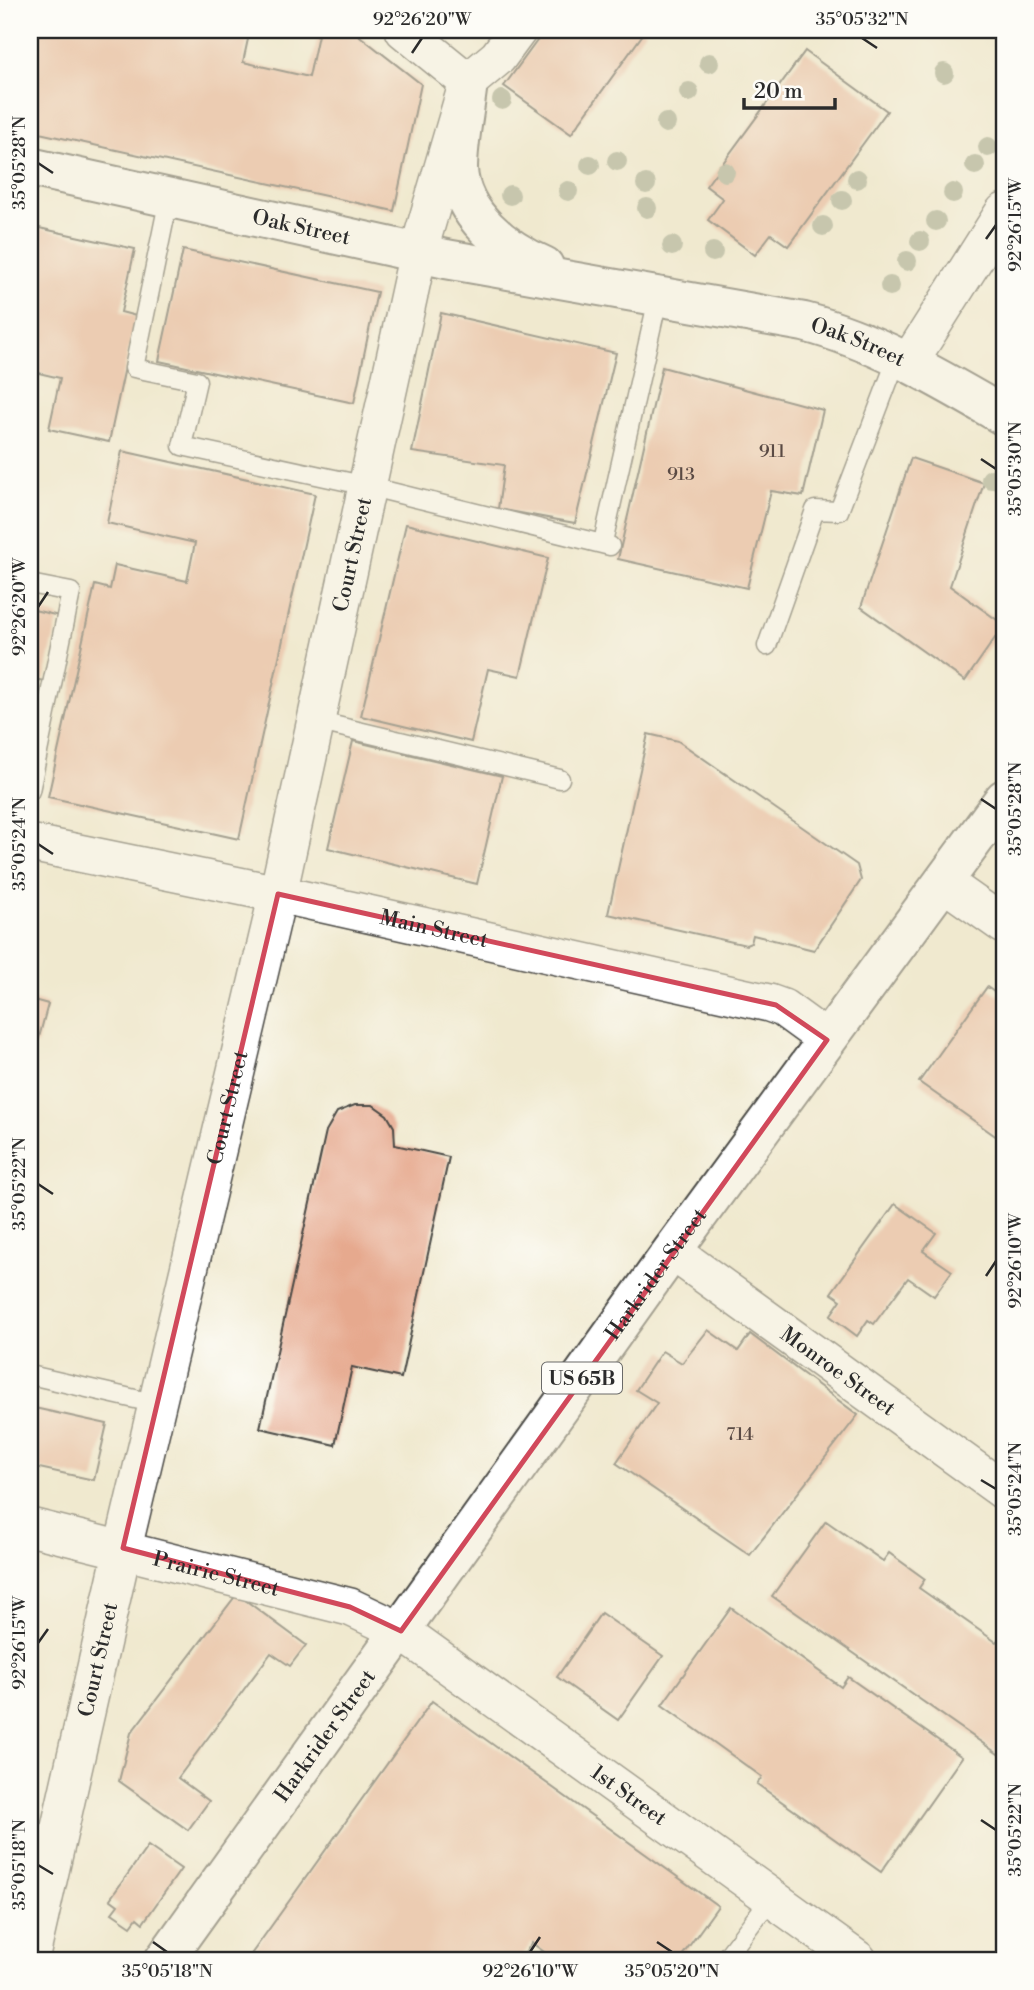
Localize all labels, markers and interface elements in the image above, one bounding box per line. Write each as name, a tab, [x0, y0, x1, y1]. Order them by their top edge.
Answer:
text: 92°26'20"W	[373, 8, 472, 31]
text: 35°05'32"N	[816, 8, 909, 31]
scale bar	[744, 66, 834, 110]
text: 20 m	[754, 79, 803, 105]
text: 35°05'28"N	[8, 115, 31, 210]
text: 92°26'15"W	[1004, 177, 1027, 272]
street label: Oak Street	[250, 205, 353, 252]
street label: Oak Street	[807, 312, 910, 373]
text: 35°05'30"N	[1004, 421, 1027, 516]
house number: 911	[759, 440, 785, 463]
house number: 913	[667, 463, 695, 486]
street label: Court Street	[328, 494, 378, 614]
text: 92°26'20"W	[8, 557, 31, 656]
text: 35°05'28"N	[1004, 761, 1027, 856]
text: 35°05'24"N	[8, 796, 31, 891]
street label: Main Street	[377, 905, 491, 954]
street label: Court Street	[202, 1047, 255, 1168]
text: 35°05'22"N	[8, 1137, 31, 1231]
street label: Harkrider Street	[600, 1203, 713, 1346]
text: 92°26'10"W	[1004, 1213, 1027, 1309]
street label: Monroe Street	[775, 1322, 901, 1422]
road number: US 65B	[542, 1362, 622, 1394]
house number: 714	[726, 1423, 754, 1446]
text: 35°05'24"N	[1004, 1441, 1027, 1536]
street label: Prairie Street	[150, 1546, 282, 1603]
text: 92°26'15"W	[8, 1595, 31, 1690]
street label: Court Street	[73, 1599, 124, 1720]
street label: Harkrider Street	[269, 1665, 382, 1807]
street label: 1st Street	[585, 1760, 672, 1832]
text: 35°05'22"N	[1004, 1783, 1027, 1877]
text: 35°05'18"N	[8, 1819, 31, 1911]
text: 35°05'18"N	[121, 1960, 213, 1983]
text: 92°26'10"W	[482, 1960, 578, 1983]
text: 35°05'20"N	[625, 1960, 720, 1983]

